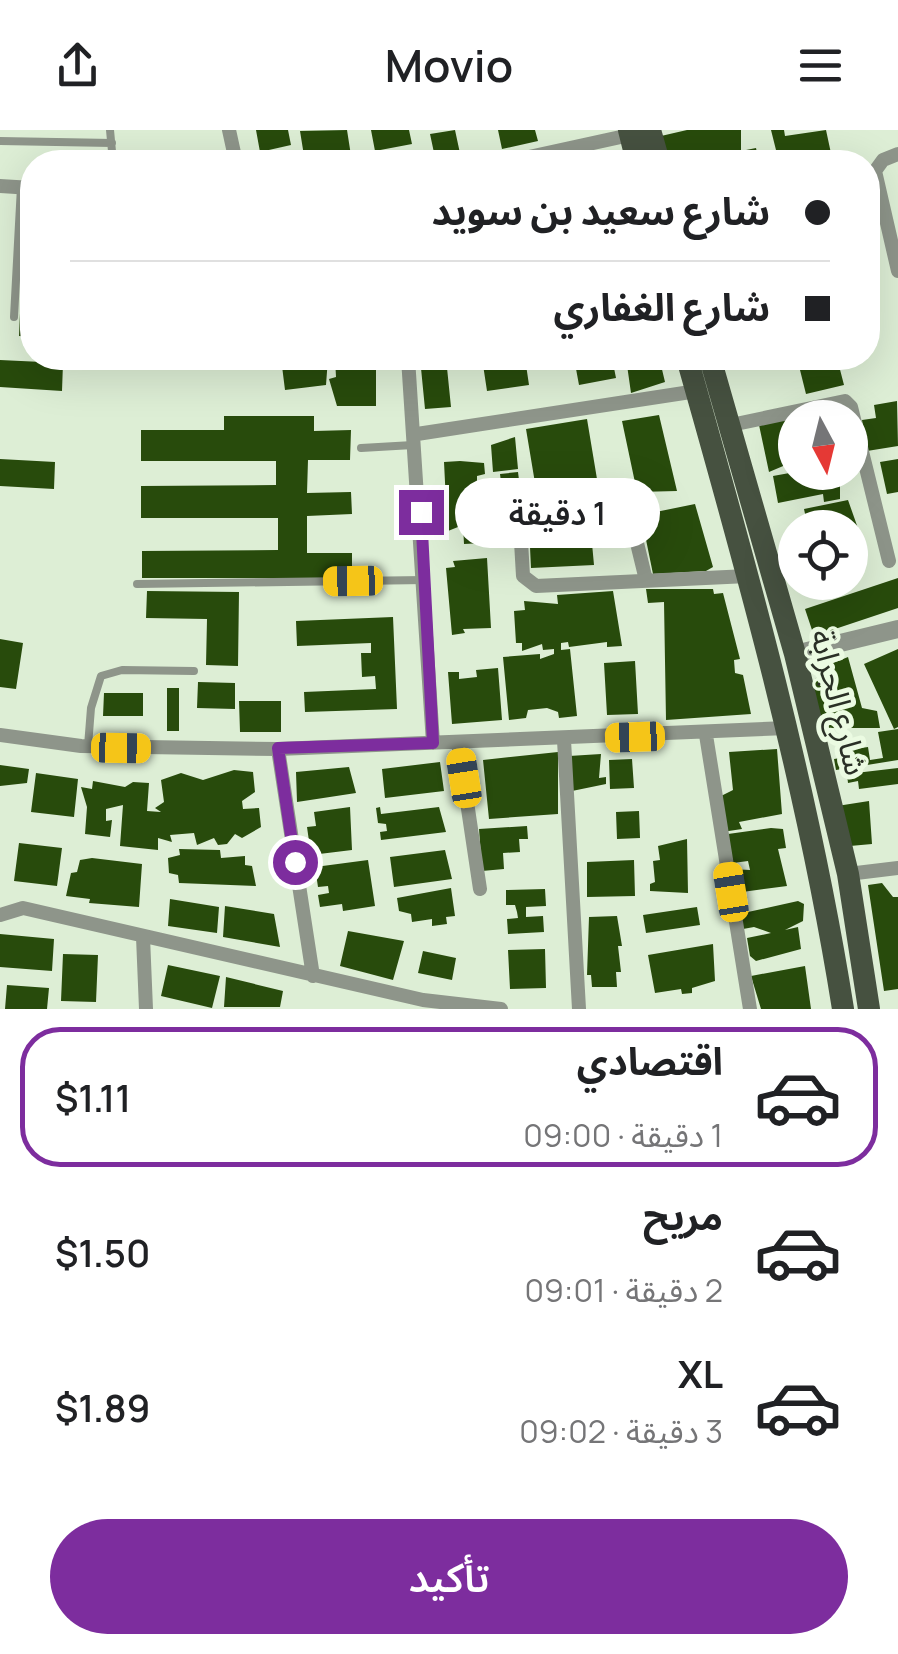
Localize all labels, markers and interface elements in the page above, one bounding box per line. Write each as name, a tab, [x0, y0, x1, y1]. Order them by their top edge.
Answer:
text: Movio	[385, 34, 513, 96]
icon: share	[50, 38, 105, 93]
icon: menu	[793, 38, 848, 93]
text: شارع سعيد بن سويد	[432, 184, 770, 236]
text: شارع الغفاري	[554, 280, 770, 332]
north arrow	[778, 400, 868, 490]
map controls	[778, 400, 868, 600]
callout: 1 دقيقة	[456, 477, 661, 547]
route end	[399, 490, 444, 535]
text: 1 دقيقة	[509, 491, 606, 535]
button: locate	[778, 510, 868, 600]
car	[323, 565, 383, 597]
street label: شارع الجرابة	[798, 625, 879, 780]
car	[604, 721, 666, 753]
car	[91, 732, 151, 764]
car	[444, 746, 484, 810]
route start	[273, 840, 318, 885]
car	[711, 860, 751, 924]
text: اقتصادي	[577, 1034, 723, 1086]
icon: car	[753, 1052, 843, 1142]
text: $1.11	[55, 1071, 131, 1123]
text: 1 دقيقة · 09:00	[523, 1113, 723, 1157]
text: مريح	[643, 1189, 723, 1241]
icon: car	[753, 1207, 843, 1297]
text: $1.50	[55, 1226, 150, 1278]
text: 2 دقيقة · 09:01	[524, 1268, 723, 1312]
text: XL	[678, 1347, 723, 1399]
icon: car	[753, 1362, 843, 1452]
text: $1.89	[55, 1381, 150, 1433]
text: 3 دقيقة · 09:02	[519, 1409, 723, 1453]
button: تأكيد	[50, 1519, 848, 1634]

